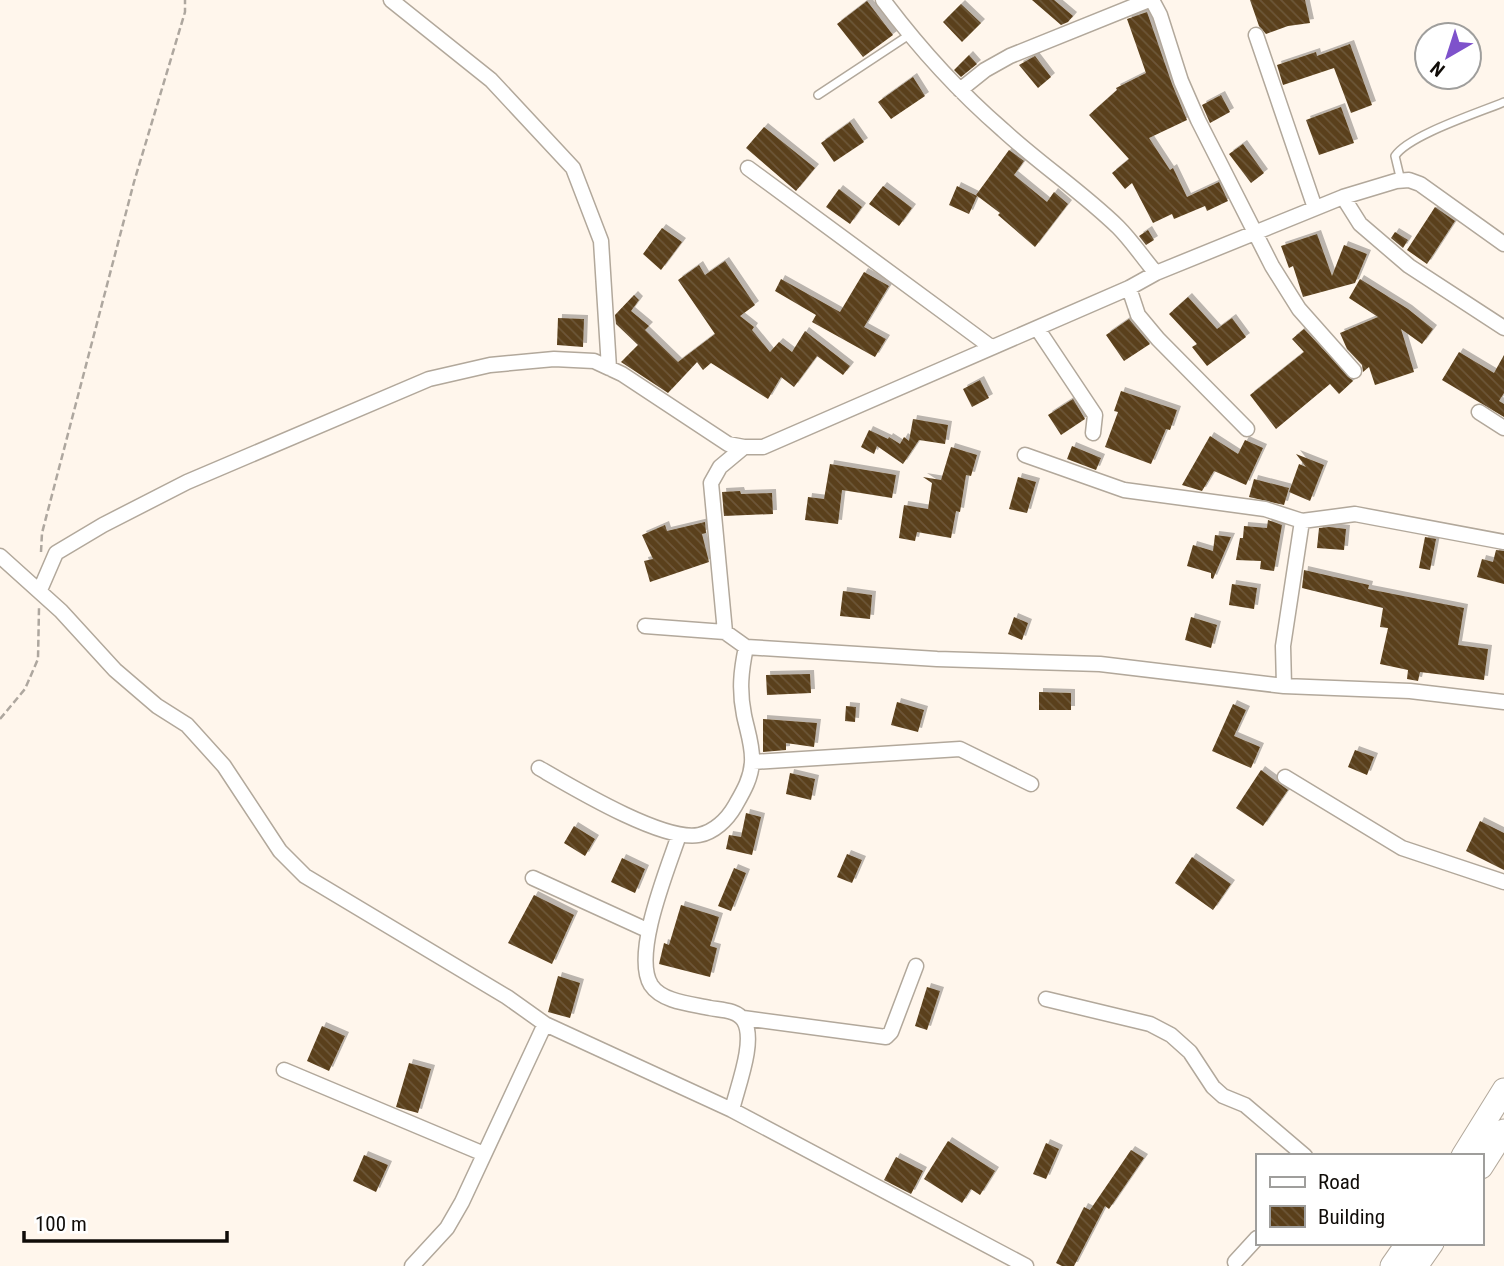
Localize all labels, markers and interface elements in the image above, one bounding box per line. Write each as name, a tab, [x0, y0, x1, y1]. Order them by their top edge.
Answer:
north arrow	[1413, 21, 1483, 91]
text: N	[1426, 56, 1449, 81]
legend	[1256, 1154, 1483, 1245]
text: Road	[1318, 1170, 1360, 1194]
scale bar	[24, 1200, 228, 1244]
text: Building	[1318, 1205, 1385, 1229]
text: 100 m	[35, 1212, 87, 1236]

